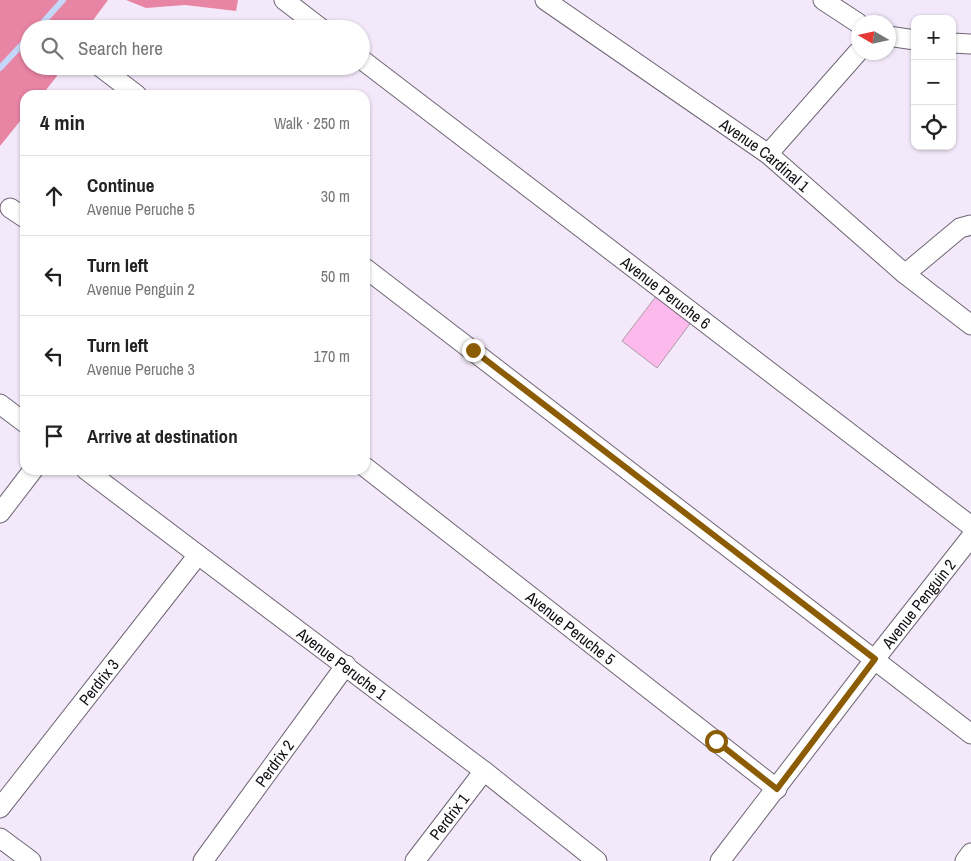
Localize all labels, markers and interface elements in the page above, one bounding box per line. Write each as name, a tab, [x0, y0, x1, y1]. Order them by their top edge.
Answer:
north arrow	[851, 15, 896, 60]
map controls	[911, 15, 956, 150]
button: +	[911, 15, 956, 60]
search box	[20, 20, 370, 75]
icon: search	[38, 34, 66, 62]
text: Search here	[78, 35, 163, 61]
button: −	[911, 60, 956, 105]
button: locate	[911, 105, 956, 150]
text: 4 min	[40, 108, 85, 137]
text: Walk · 250 m	[274, 112, 350, 134]
street label: Avenue Cardinal 1	[715, 112, 815, 197]
text: Continue	[87, 172, 155, 198]
icon: ahead	[40, 182, 68, 210]
text: 30 m	[321, 185, 350, 207]
text: Avenue Peruche 5	[87, 198, 195, 220]
street label: Avenue Peruche 6	[616, 250, 715, 334]
text: Turn left	[87, 252, 148, 278]
icon: left	[40, 262, 68, 290]
text: 50 m	[321, 265, 350, 287]
text: Avenue Penguin 2	[87, 278, 195, 300]
text: Turn left	[87, 332, 148, 358]
route end	[462, 339, 485, 362]
icon: left	[40, 342, 68, 370]
text: 170 m	[314, 345, 350, 367]
text: Avenue Peruche 3	[87, 358, 195, 380]
icon: arrive	[40, 422, 68, 450]
text: Arrive at destination	[87, 423, 238, 449]
street label: Avenue Penguin 2	[876, 555, 961, 654]
street label: Avenue Peruche 5	[521, 585, 620, 670]
street label: Avenue Peruche 1	[292, 622, 392, 705]
street label: Perdrix 3	[74, 654, 124, 710]
route start	[705, 730, 728, 753]
street label: Perdrix 2	[250, 735, 299, 791]
street label: Perdrix 1	[424, 788, 474, 844]

